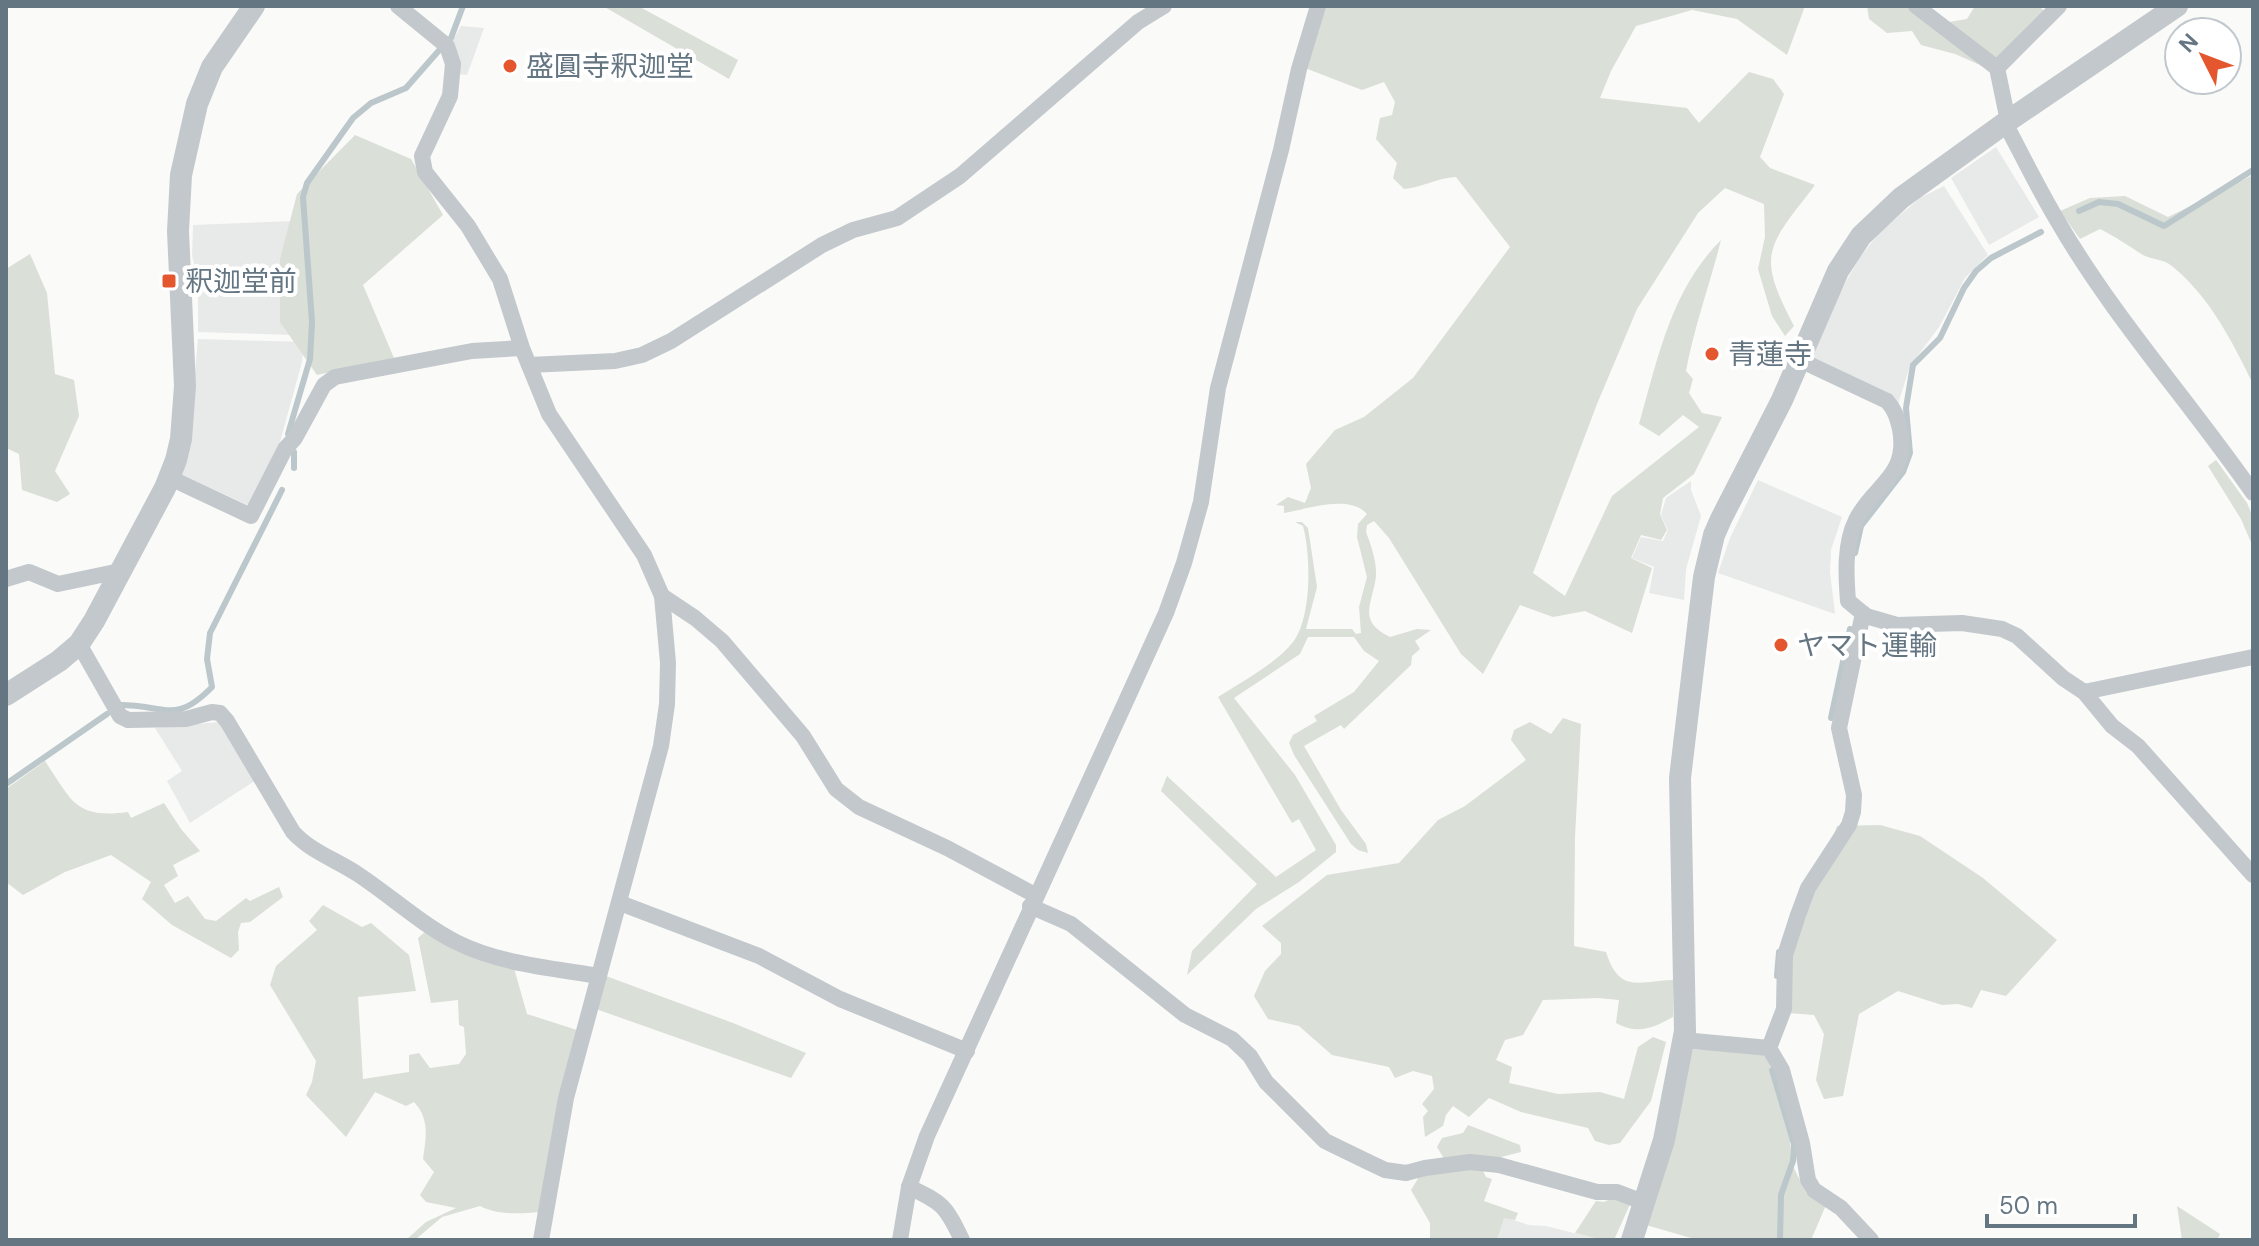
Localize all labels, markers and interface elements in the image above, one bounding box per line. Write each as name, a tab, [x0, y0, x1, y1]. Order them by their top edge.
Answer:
north arrow	[2163, 16, 2243, 96]
text: N	[2172, 27, 2205, 59]
place label: 盛圓寺釈迦堂	[526, 48, 694, 85]
marker: 盛圓寺釈迦堂	[501, 57, 519, 75]
place label: 釈迦堂前	[185, 263, 297, 300]
marker: 釈迦堂前	[160, 272, 178, 290]
place label: 青蓮寺	[1728, 336, 1812, 373]
marker: 青蓮寺	[1703, 345, 1721, 363]
place label: ヤマト運輸	[1797, 627, 1937, 664]
marker: ヤマト運輸	[1772, 636, 1790, 654]
scale bar	[1987, 1178, 2135, 1228]
text: 50 m	[1999, 1190, 2058, 1221]

